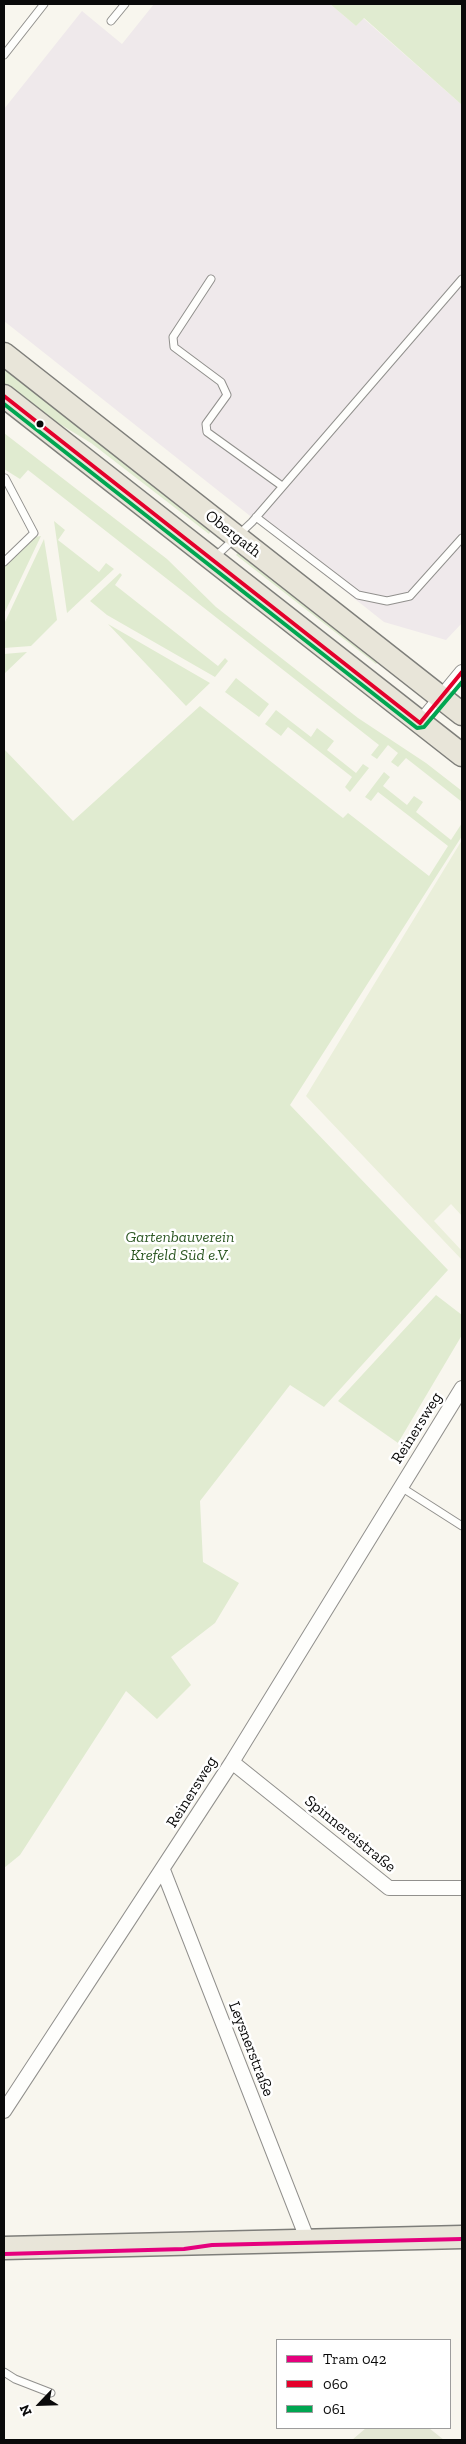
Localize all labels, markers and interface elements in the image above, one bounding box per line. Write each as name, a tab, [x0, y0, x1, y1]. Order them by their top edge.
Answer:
unlabelled marker	[35, 419, 45, 429]
street label: Obergath	[201, 506, 265, 562]
park label: Gartenbauverein Krefeld Süd e.V.	[126, 1227, 234, 1265]
street label: Reinersweg	[388, 1389, 446, 1467]
street label: Reinersweg	[163, 1753, 221, 1831]
street label: Spinnereistraße	[301, 1791, 399, 1877]
street label: Leysnerstraße	[224, 1999, 278, 2099]
legend	[276, 2339, 451, 2429]
text: Tram 042	[323, 2350, 386, 2368]
text: 060	[323, 2375, 348, 2393]
north arrow	[15, 2379, 65, 2429]
text: 061	[323, 2400, 345, 2418]
text: N	[16, 2402, 36, 2419]

